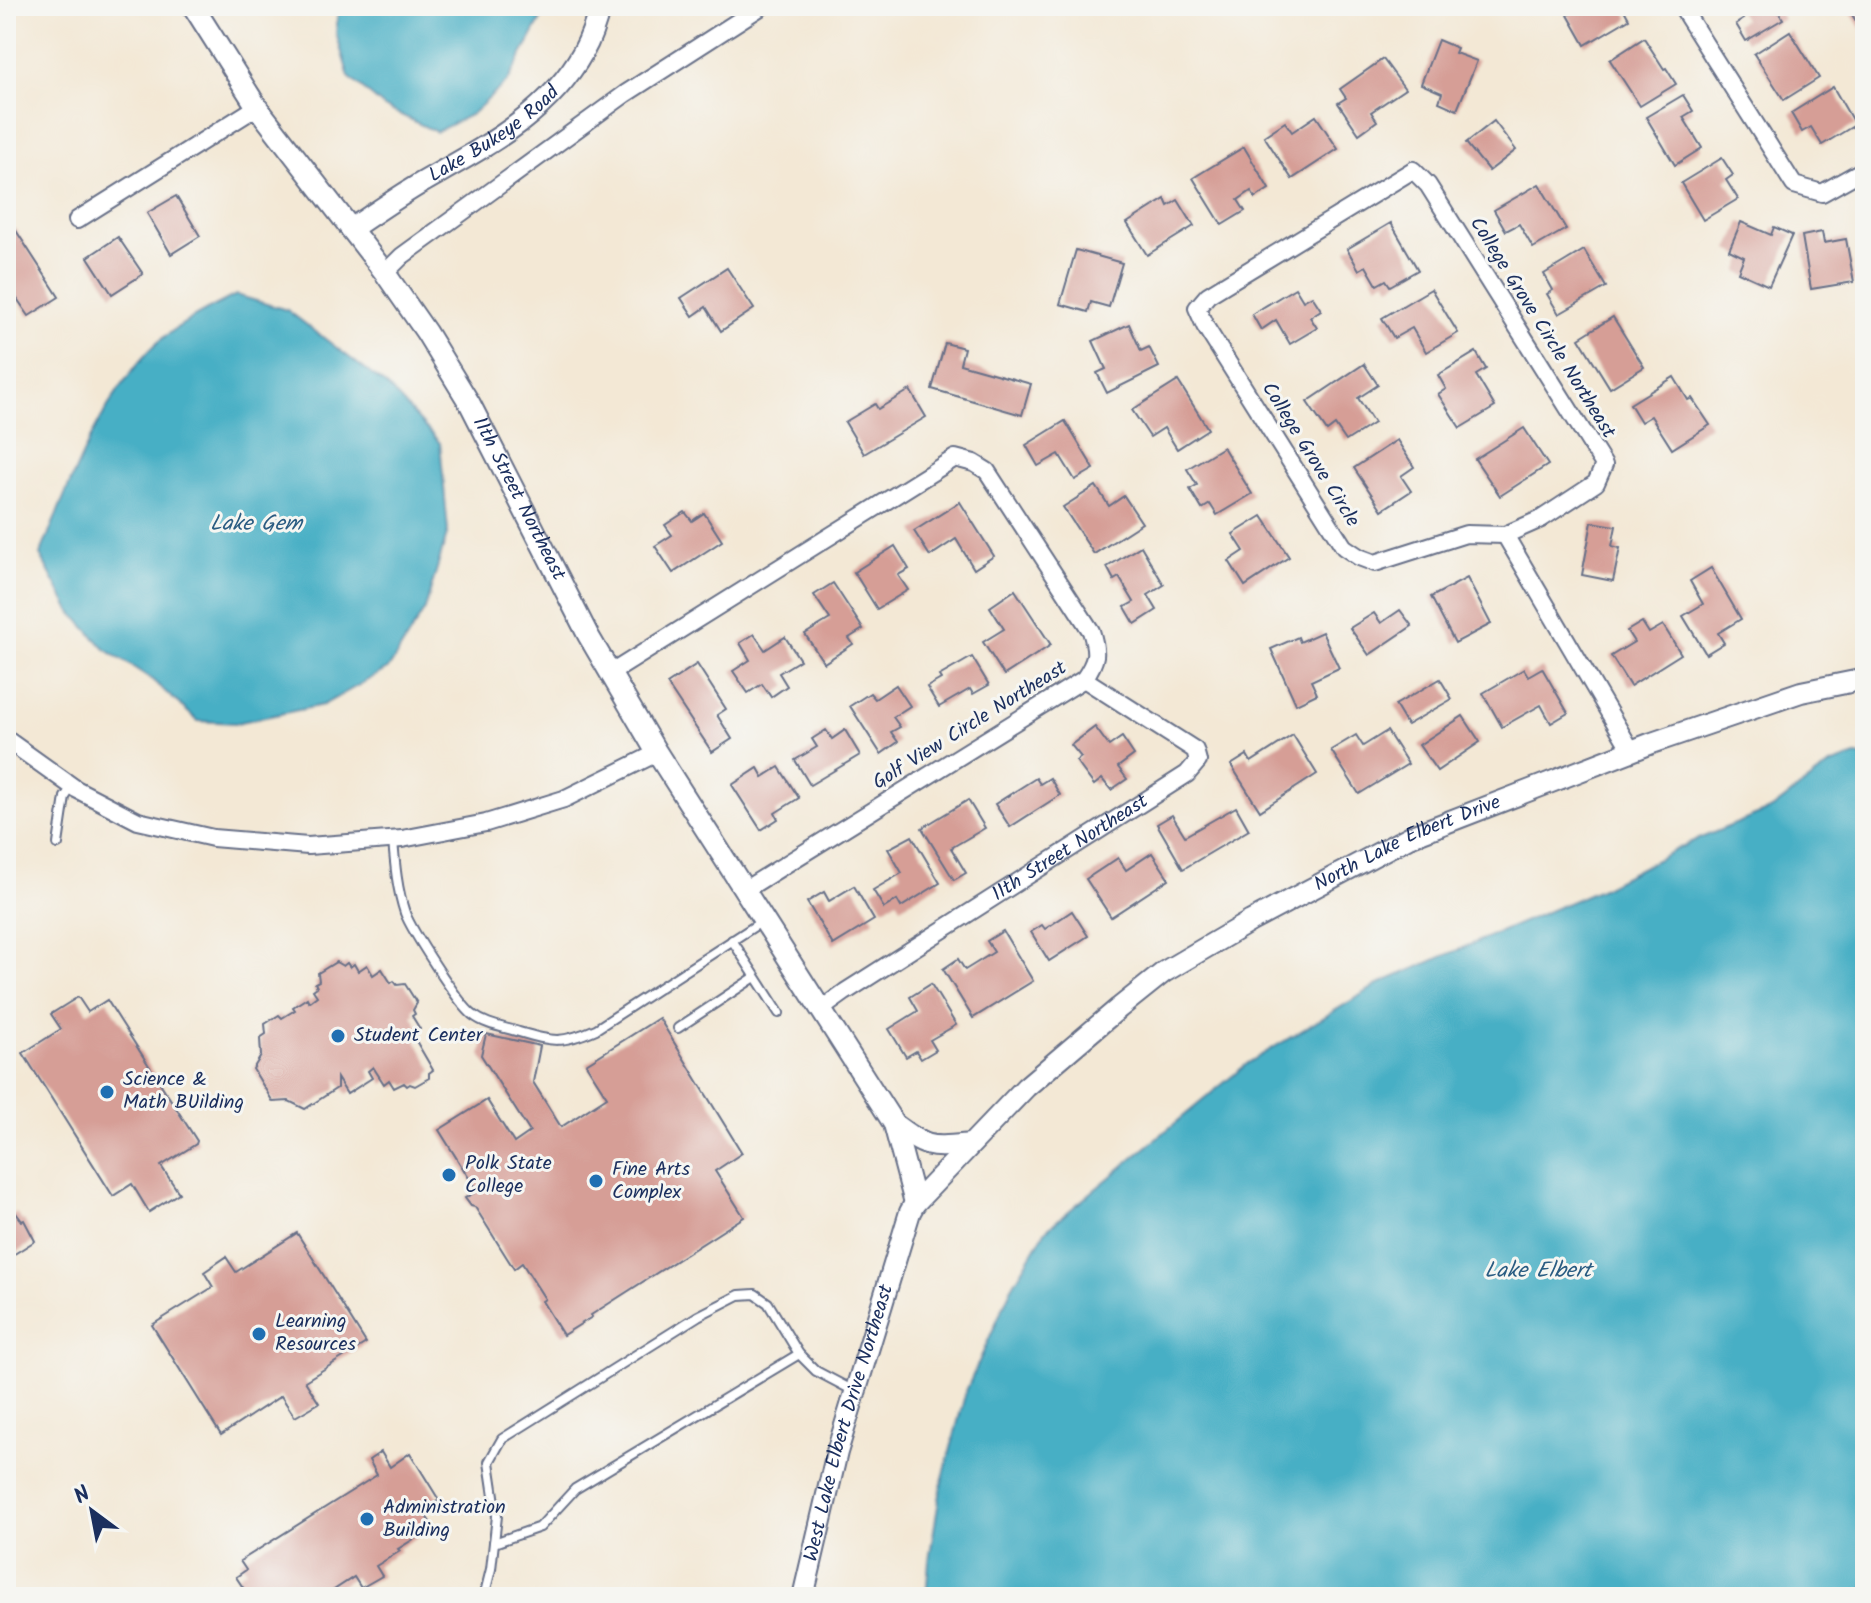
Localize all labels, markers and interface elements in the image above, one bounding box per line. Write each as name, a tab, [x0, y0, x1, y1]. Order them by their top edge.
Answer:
street label: Lake Bukeye Road	[423, 78, 569, 192]
street label: College Grove Circle Northeast	[1461, 211, 1624, 445]
street label: College Grove Circle	[1252, 376, 1368, 534]
street label: 11th Street Northeast	[463, 411, 574, 587]
water label: Lake Gem	[210, 507, 304, 542]
street label: Golf View Circle Northeast	[866, 653, 1074, 799]
street label: 11th Street Northeast	[986, 786, 1155, 910]
street label: North Lake Elbert Drive	[1308, 787, 1506, 901]
place label: Student Center	[354, 1020, 484, 1052]
marker: Student Center	[329, 1027, 347, 1045]
place label: Science & Math BUilding	[123, 1064, 244, 1119]
marker: Science & Math BUilding	[98, 1083, 116, 1101]
place label: Polk State College	[465, 1148, 552, 1203]
place label: Fine Arts Complex	[612, 1154, 690, 1209]
marker: Polk State College	[440, 1166, 458, 1184]
marker: Fine Arts Complex	[587, 1172, 605, 1190]
water label: Lake Elbert	[1485, 1254, 1595, 1289]
street label: West Lake Elbert Drive Northeast	[796, 1280, 903, 1565]
place label: Learning Resources	[275, 1306, 356, 1361]
marker: Learning Resources	[250, 1325, 268, 1343]
north arrow	[52, 1471, 132, 1551]
text: N	[68, 1478, 98, 1515]
place label: Administration Building	[383, 1492, 506, 1547]
marker: Administration Building	[358, 1510, 376, 1528]

